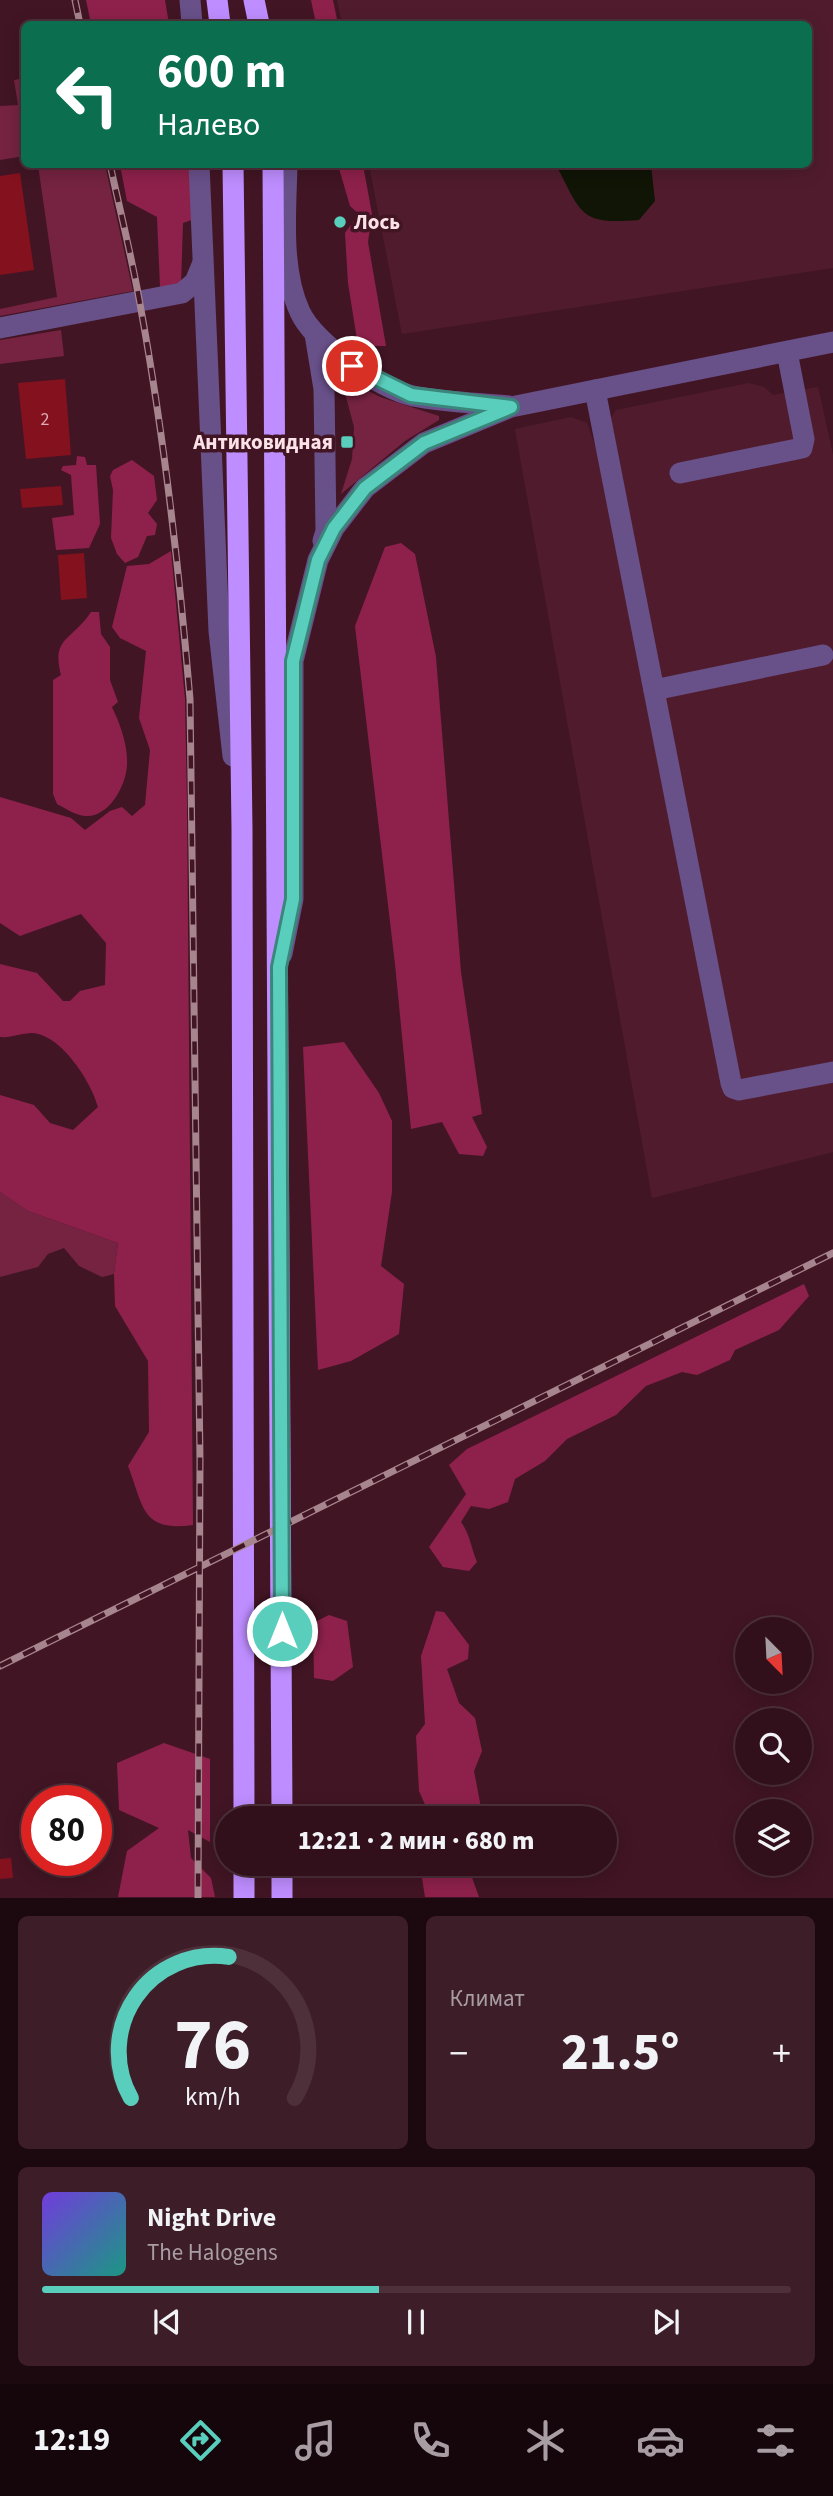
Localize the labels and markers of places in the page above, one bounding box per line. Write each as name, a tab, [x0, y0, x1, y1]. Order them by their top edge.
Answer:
place label: Лось	[353, 207, 400, 237]
marker: Лось	[332, 214, 348, 230]
pin	[322, 336, 382, 396]
place label: Антиковидная	[192, 427, 333, 457]
marker: Антиковидная	[339, 434, 355, 450]

